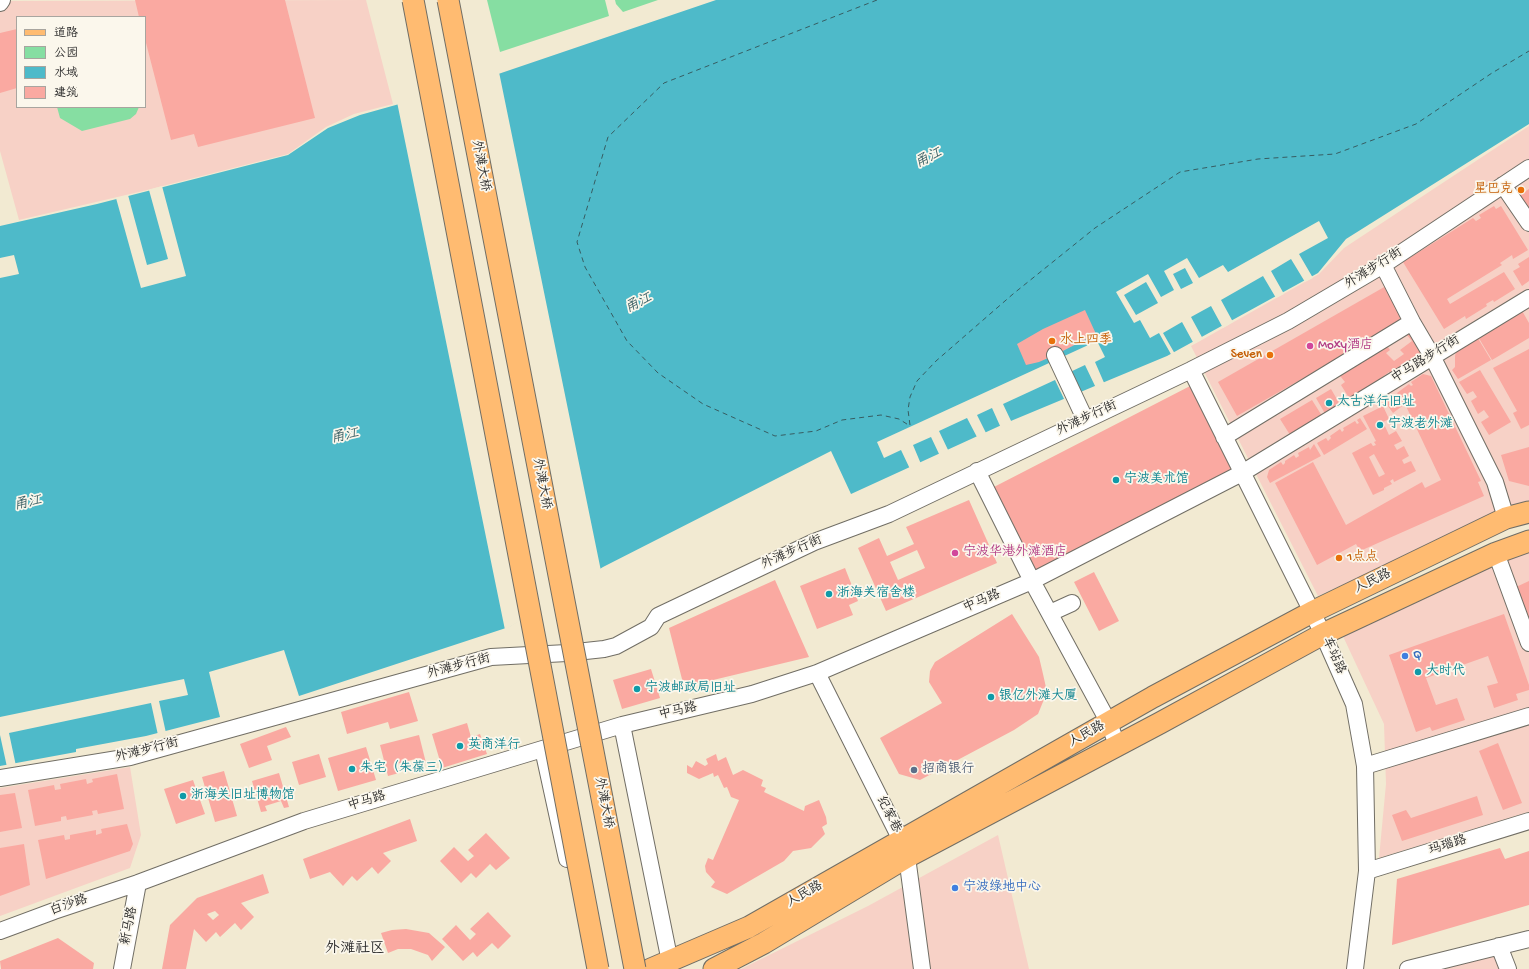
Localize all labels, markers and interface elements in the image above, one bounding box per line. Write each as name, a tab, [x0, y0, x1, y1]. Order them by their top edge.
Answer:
legend	[16, 16, 146, 108]
text: 道路	[54, 27, 78, 41]
text: 公园	[54, 47, 78, 61]
text: 水域	[54, 67, 78, 81]
text: 建筑	[54, 87, 78, 101]
street label: 外滩大桥	[467, 139, 493, 193]
water label: 甬江	[913, 145, 945, 173]
place label: 星巴克	[1474, 182, 1513, 198]
marker: 星巴克	[1516, 185, 1526, 195]
street label: 外滩步行街	[1342, 245, 1406, 293]
water label: 甬江	[623, 290, 655, 318]
place label: 水上四季	[1060, 333, 1112, 349]
street label: 中马路步行街	[1389, 333, 1463, 387]
marker: 水上四季	[1047, 336, 1057, 346]
place label: Moxy酒店	[1318, 338, 1373, 354]
marker: Moxy酒店	[1305, 341, 1315, 351]
place label: Seven	[1231, 347, 1262, 363]
marker: Seven	[1265, 350, 1275, 360]
place label: 太古洋行旧址	[1337, 395, 1415, 411]
street label: 外滩步行街	[1054, 398, 1120, 440]
marker: 太古洋行旧址	[1324, 398, 1334, 408]
place label: 宁波老外滩	[1388, 417, 1453, 433]
marker: 宁波老外滩	[1375, 420, 1385, 430]
water label: 甬江	[330, 426, 360, 448]
street label: 外滩大桥	[528, 457, 554, 511]
place label: 宁波美术馆	[1124, 472, 1189, 488]
marker: 宁波美术馆	[1111, 475, 1121, 485]
water label: 甬江	[13, 493, 43, 515]
street label: 外滩步行街	[759, 533, 825, 573]
place label: 宁波华港外滩酒店	[963, 545, 1067, 561]
marker: 宁波华港外滩酒店	[950, 548, 960, 558]
place label: 1点点	[1347, 550, 1378, 566]
marker: 1点点	[1334, 553, 1344, 563]
street label: 人民路	[1352, 566, 1394, 598]
place label: 浙海关宿舍楼	[837, 586, 915, 602]
street label: 中马路	[961, 587, 1003, 617]
marker: 浙海关宿舍楼	[824, 589, 834, 599]
street label: 车站路	[1318, 635, 1348, 677]
place label: Q	[1413, 648, 1422, 664]
street label: 外滩步行街	[426, 651, 492, 683]
marker: Q	[1400, 651, 1410, 661]
place label: 大时代	[1426, 664, 1465, 680]
marker: 大时代	[1413, 667, 1423, 677]
place label: 宁波邮政局旧址	[645, 681, 736, 697]
marker: 宁波邮政局旧址	[632, 684, 642, 694]
place label: 银亿外滩大厦	[999, 689, 1077, 705]
marker: 银亿外滩大厦	[986, 692, 996, 702]
street label: 中马路	[657, 700, 699, 724]
street label: 人民路	[1066, 719, 1108, 751]
street label: 外滩步行街	[114, 736, 180, 766]
place label: 英商洋行	[468, 738, 520, 754]
marker: 英商洋行	[455, 741, 465, 751]
place label: 朱宅（朱葆三）	[360, 761, 451, 777]
place label: 招商银行	[922, 762, 974, 778]
marker: 朱宅（朱葆三）	[347, 764, 357, 774]
marker: 招商银行	[909, 765, 919, 775]
street label: 外滩大桥	[590, 776, 616, 830]
place label: 浙海关旧址博物馆	[191, 788, 295, 804]
street label: 中马路	[346, 789, 388, 815]
marker: 浙海关旧址博物馆	[178, 791, 188, 801]
street label: 纪家巷	[872, 794, 904, 836]
street label: 玛瑙路	[1427, 833, 1469, 859]
street label: 人民路	[784, 878, 826, 912]
place label: 宁波绿地中心	[963, 880, 1041, 896]
marker: 宁波绿地中心	[950, 883, 960, 893]
street label: 白沙路	[48, 892, 90, 920]
street label: 新马路	[119, 905, 141, 947]
district label: 外滩社区	[325, 941, 385, 959]

